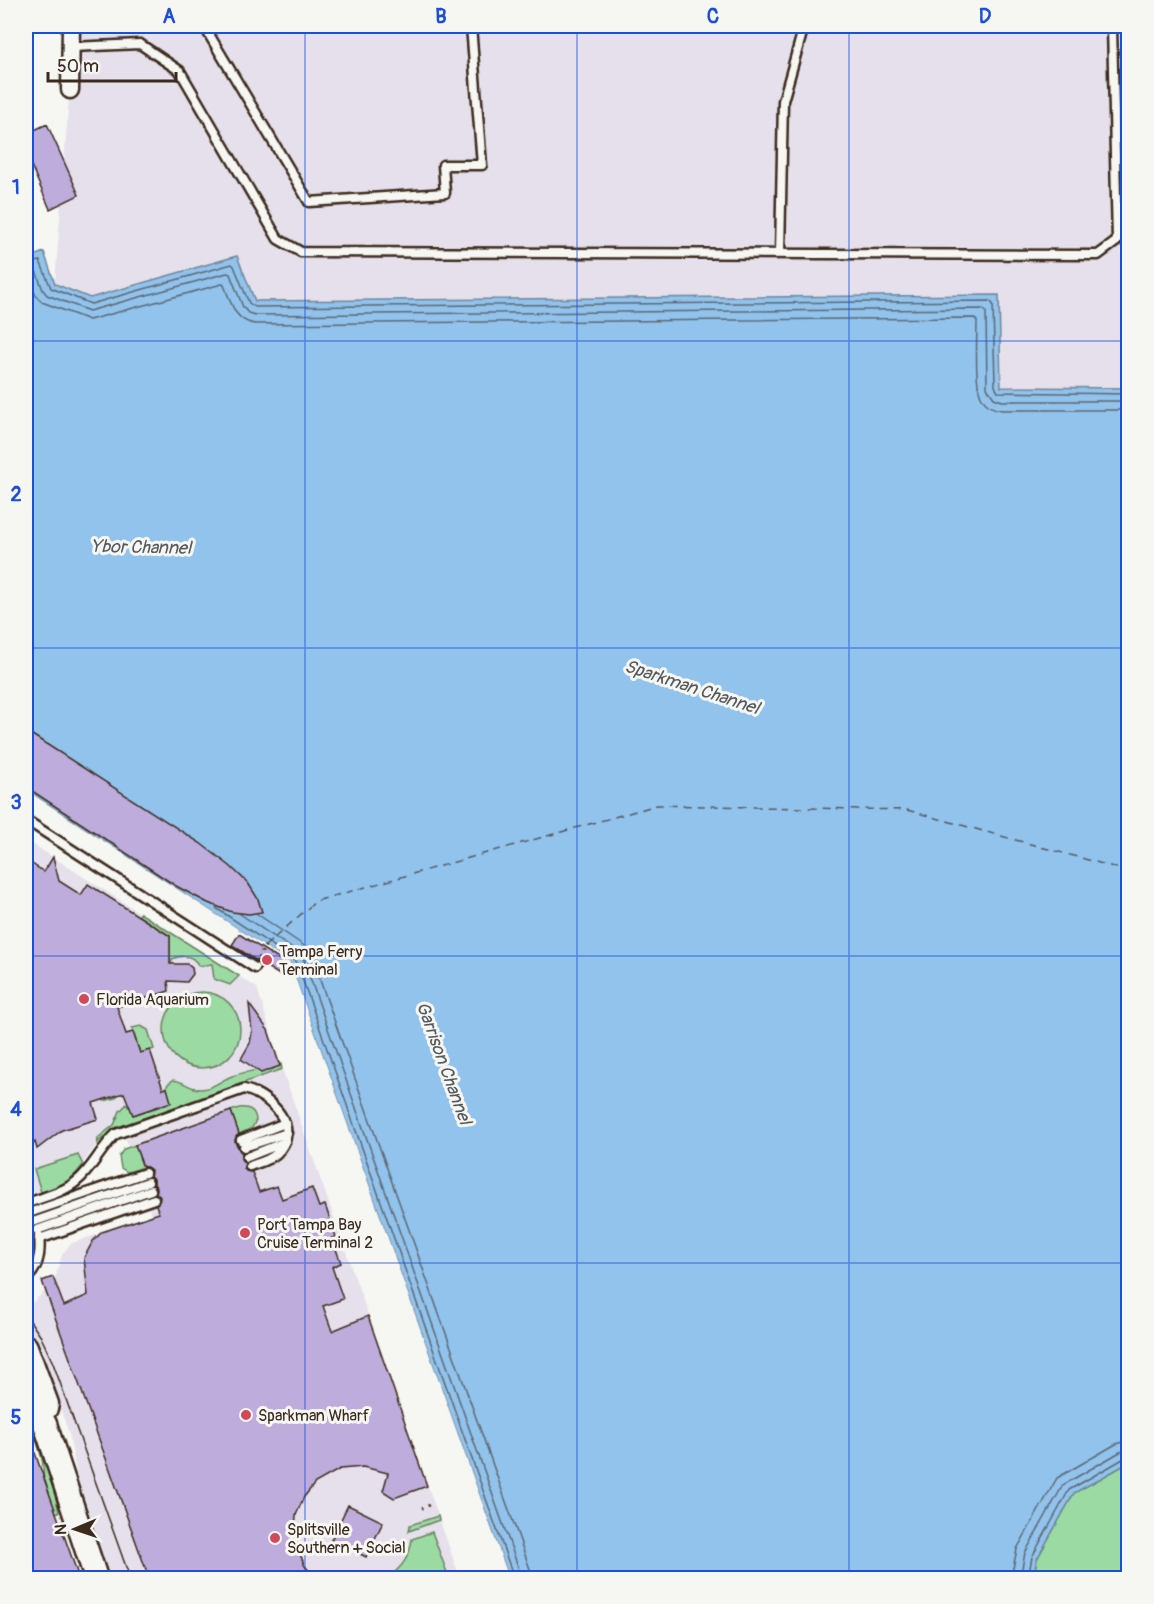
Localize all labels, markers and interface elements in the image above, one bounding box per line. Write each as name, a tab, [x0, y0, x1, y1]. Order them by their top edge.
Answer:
text: A	[163, 4, 176, 29]
text: B	[435, 4, 447, 29]
text: C	[707, 4, 719, 29]
text: D	[979, 4, 992, 29]
scale bar	[48, 45, 176, 83]
text: 50 m	[57, 55, 99, 78]
text: 1	[12, 175, 20, 200]
text: 2	[10, 482, 22, 507]
water label: Ybor Channel	[91, 535, 193, 560]
water label: Sparkman Channel	[622, 655, 764, 721]
text: 3	[10, 790, 22, 815]
place label: Tampa Ferry Terminal	[279, 942, 362, 980]
marker: Tampa Ferry Terminal	[260, 953, 274, 967]
place label: Florida Aquarium	[96, 990, 209, 1010]
marker: Florida Aquarium	[77, 992, 91, 1006]
water label: Garrison Channel	[411, 999, 477, 1129]
text: 4	[10, 1097, 22, 1122]
place label: Port Tampa Bay Cruise Terminal 2	[257, 1215, 373, 1253]
marker: Port Tampa Bay Cruise Terminal 2	[238, 1226, 252, 1240]
text: 5	[11, 1405, 22, 1430]
place label: Sparkman Wharf	[258, 1406, 370, 1426]
marker: Sparkman Wharf	[239, 1408, 253, 1422]
north arrow	[45, 1499, 105, 1559]
place label: Splitsville Southern + Social	[287, 1520, 406, 1558]
text: N	[51, 1524, 71, 1535]
marker: Splitsville Southern + Social	[268, 1531, 282, 1545]

